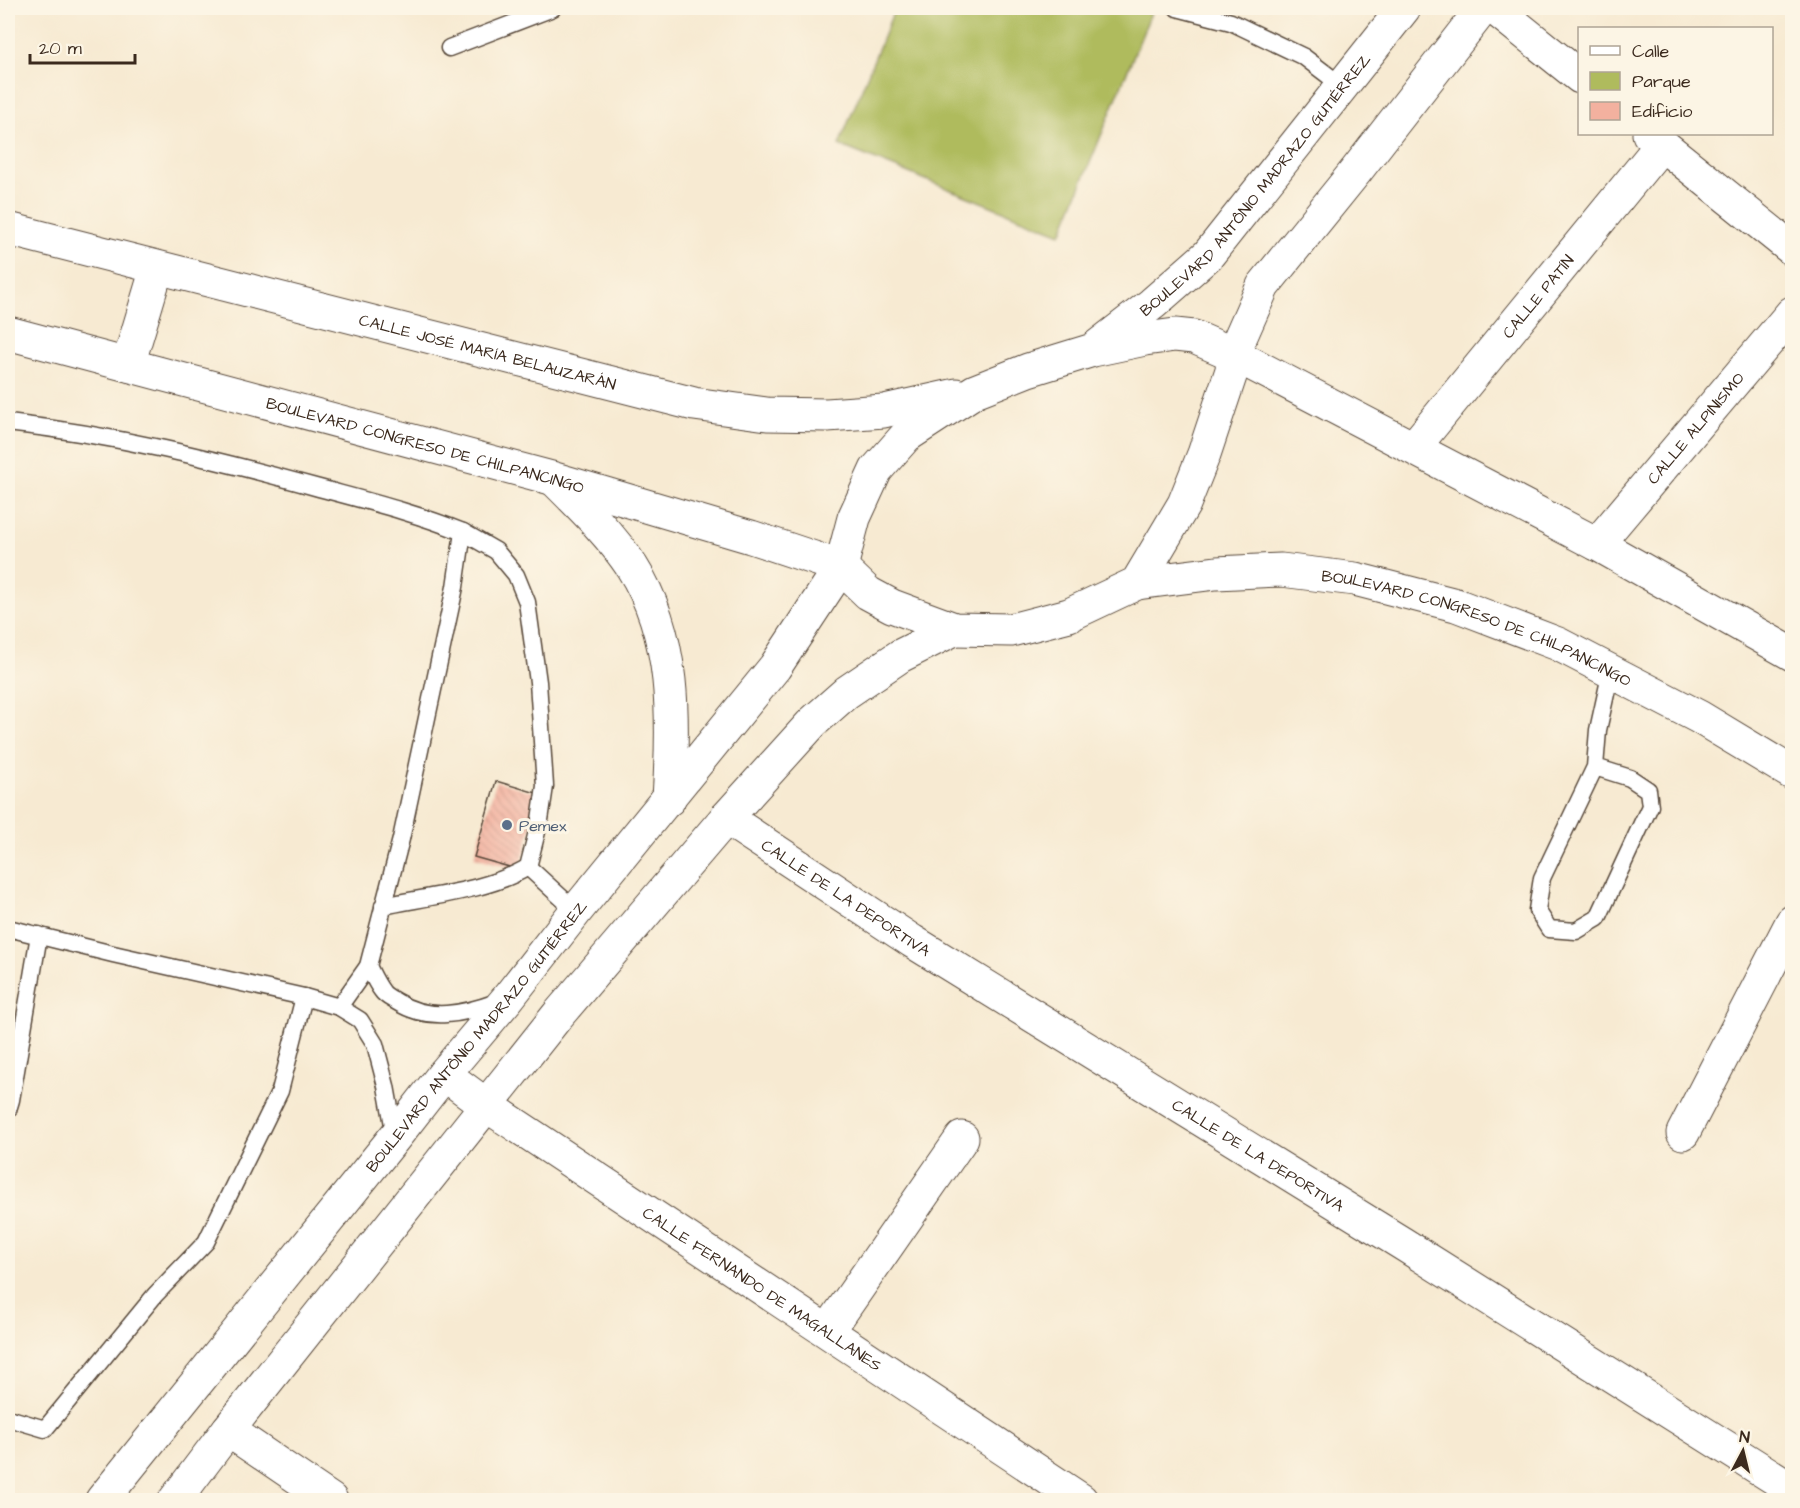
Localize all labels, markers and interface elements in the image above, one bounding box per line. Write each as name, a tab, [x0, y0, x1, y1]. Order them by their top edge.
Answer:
scale bar	[30, 27, 135, 65]
legend	[1578, 27, 1773, 135]
text: 20 m	[39, 36, 82, 61]
text: Calle	[1632, 39, 1670, 64]
street label: BOULEVARD ANTÔNIO MADRAZO GUTIÉRREZ	[1135, 49, 1376, 322]
text: Parque	[1632, 69, 1691, 94]
text: Edificio	[1632, 99, 1692, 124]
street label: CALLE PATÍN	[1497, 250, 1579, 343]
street label: CALLE JOSÉ MARÍA BELAUZARÁN	[356, 309, 618, 396]
street label: CALLE ALPINISMO	[1642, 368, 1750, 489]
street label: BOULEVARD CONGRESO DE CHILPANCINGO	[264, 392, 587, 499]
street label: BOULEVARD CONGRESO DE CHILPANCINGO	[1320, 565, 1635, 692]
place label: Pemex	[519, 815, 567, 837]
marker: Pemex	[500, 818, 514, 832]
street label: CALLE DE LA DEPORTIVA	[757, 834, 934, 962]
street label: BOULEVARD ANTÔNIO MADRAZO GUTIÉRREZ	[361, 896, 593, 1177]
street label: CALLE DE LA DEPORTIVA	[1168, 1094, 1348, 1217]
street label: CALLE FERNANDO DE MAGALLANES	[638, 1202, 886, 1377]
north arrow	[1713, 1421, 1773, 1481]
text: N	[1738, 1426, 1751, 1449]

